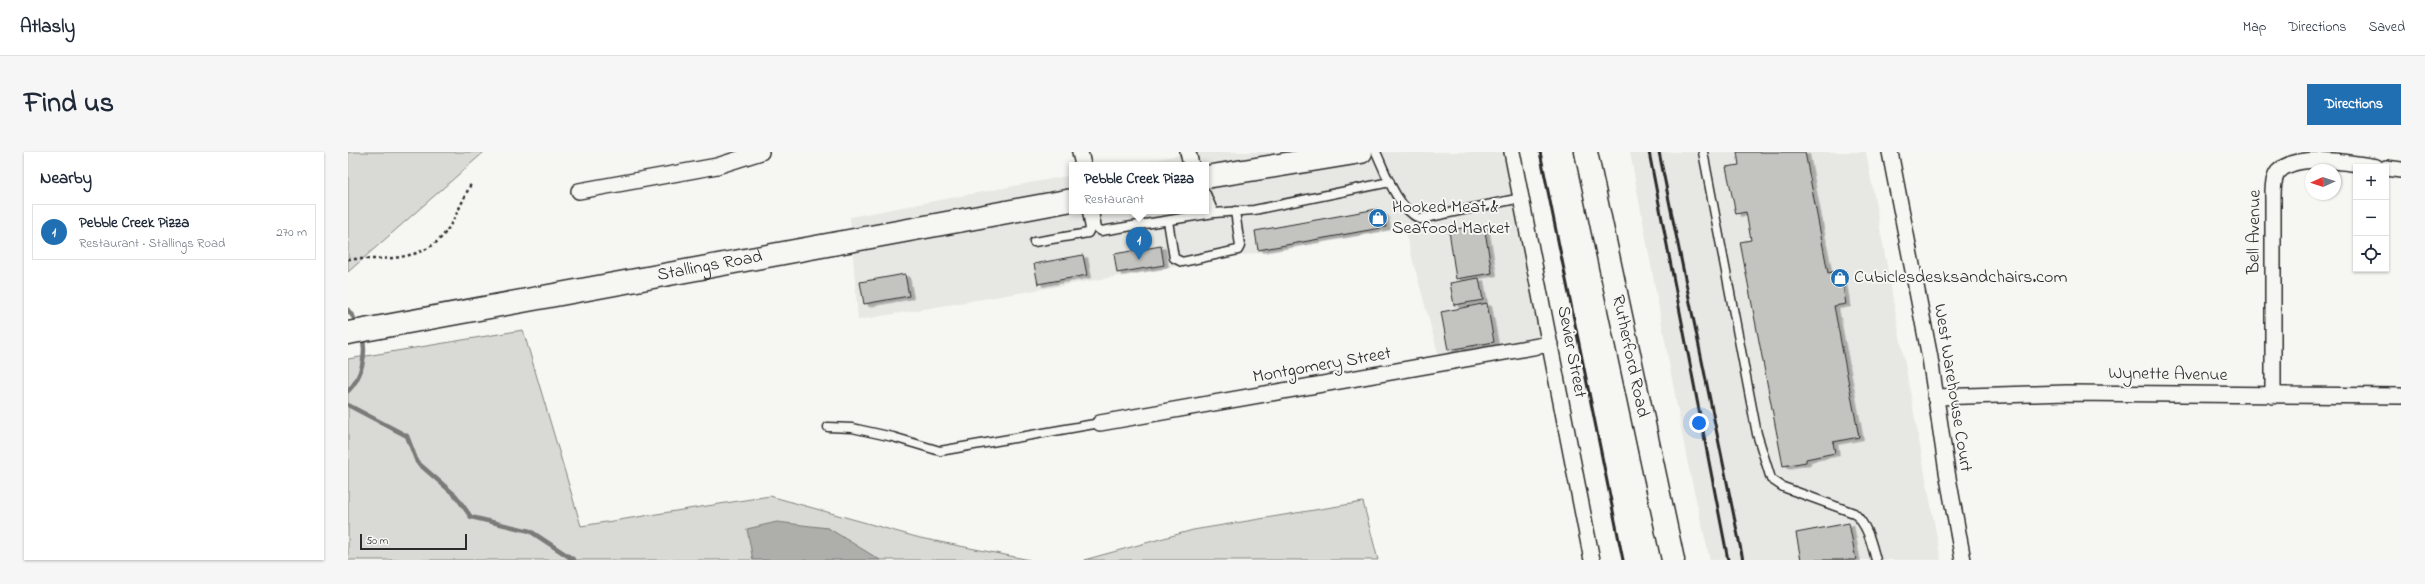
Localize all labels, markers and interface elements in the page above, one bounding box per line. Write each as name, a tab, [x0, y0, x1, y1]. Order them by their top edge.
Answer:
text: Atlasly	[20, 14, 75, 41]
text: Map	[2243, 17, 2266, 38]
text: Directions	[2288, 17, 2346, 38]
text: Saved	[2368, 17, 2405, 38]
text: Find us	[24, 84, 114, 125]
button: Directions	[2307, 84, 2401, 125]
popup	[1069, 162, 1209, 214]
north arrow	[2305, 164, 2341, 200]
map controls	[2353, 164, 2389, 272]
button: +	[2353, 164, 2389, 200]
text: Nearby	[40, 166, 92, 191]
text: Pebble Creek Pizza	[1084, 168, 1194, 190]
street label: Bell Avenue	[2241, 189, 2269, 275]
text: Restaurant	[1084, 190, 1144, 209]
place label: Hooked Meat & Seafood Market	[1392, 195, 1510, 242]
button: −	[2353, 200, 2389, 236]
shop icon: Hooked Meat & Seafood Market	[1367, 207, 1389, 229]
text: Pebble Creek Pizza	[79, 212, 189, 234]
text: 1	[52, 223, 56, 242]
text: 270 m	[276, 223, 307, 242]
pin: 1	[1126, 227, 1152, 260]
text: Restaurant · Stallings Road	[79, 234, 225, 253]
button: locate	[2353, 236, 2389, 272]
street label: Stallings Road	[655, 244, 765, 289]
place label: Cubiclesdesksandchairs.com	[1854, 265, 2067, 291]
shop icon: Cubiclesdesksandchairs.com	[1829, 267, 1851, 289]
street label: Rutherford Road	[1604, 293, 1655, 420]
street label: West Warehouse Court	[1926, 302, 1978, 474]
street label: Sevier Street	[1549, 304, 1593, 400]
street label: Montgomery Street	[1251, 341, 1393, 392]
street label: Wynette Avenue	[2108, 361, 2229, 389]
your location	[1689, 413, 1709, 433]
scale bar	[360, 532, 467, 551]
text: 50 m	[366, 533, 388, 549]

